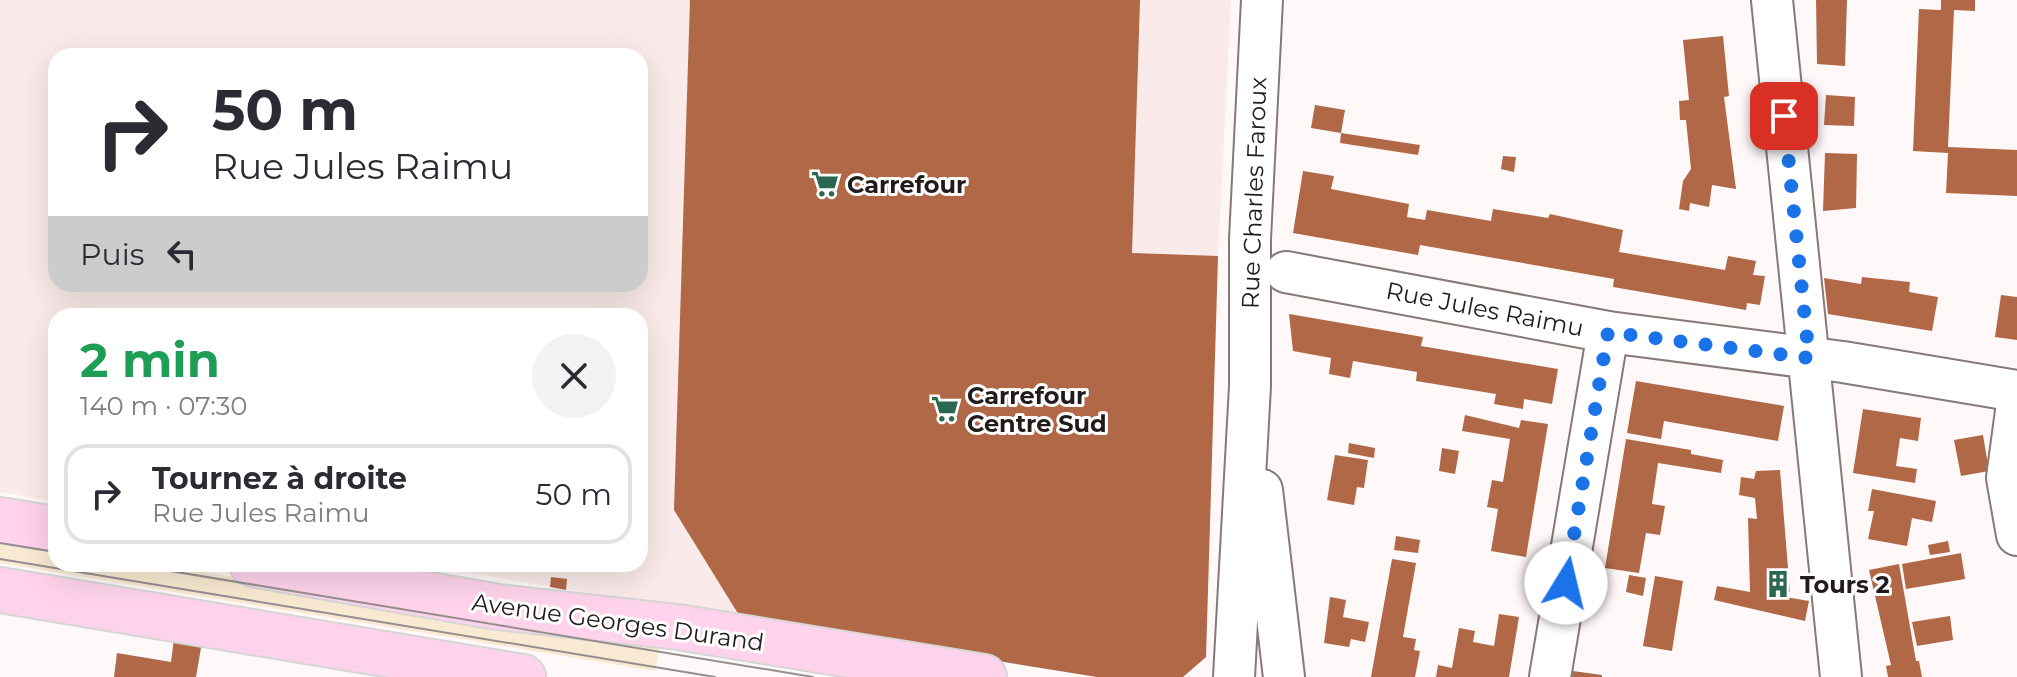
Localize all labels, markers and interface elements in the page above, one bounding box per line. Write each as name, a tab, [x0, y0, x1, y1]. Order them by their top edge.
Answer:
text: 50 m	[212, 76, 358, 144]
street label: Rue Charles Faroux	[1235, 76, 1273, 310]
icon: right	[80, 80, 184, 184]
pin	[1750, 82, 1818, 150]
icon: arrive	[1762, 94, 1806, 138]
text: Rue Jules Raimu	[212, 144, 513, 188]
supermarket icon: Carrefour	[810, 169, 840, 199]
place label: Carrefour	[847, 170, 966, 199]
icon: left	[160, 232, 204, 276]
text: Puis	[80, 236, 144, 273]
street label: Rue Jules Raimu	[1384, 276, 1586, 342]
text: 2 min	[80, 331, 220, 389]
button: close	[532, 334, 616, 418]
place label: Carrefour Centre Sud	[967, 381, 1107, 438]
text: 140 m · 07:30	[80, 390, 248, 422]
supermarket icon: Carrefour Centre Sud	[930, 394, 960, 424]
text: Tournez à droite	[152, 460, 407, 497]
icon: right	[84, 472, 128, 516]
text: 50 m	[535, 476, 612, 513]
text: Rue Jules Raimu	[152, 497, 370, 529]
position arrow	[1524, 541, 1608, 625]
building icon: Tours 2	[1763, 569, 1793, 599]
place label: Tours 2	[1800, 570, 1890, 599]
street label: Avenue Georges Durand	[470, 587, 766, 657]

